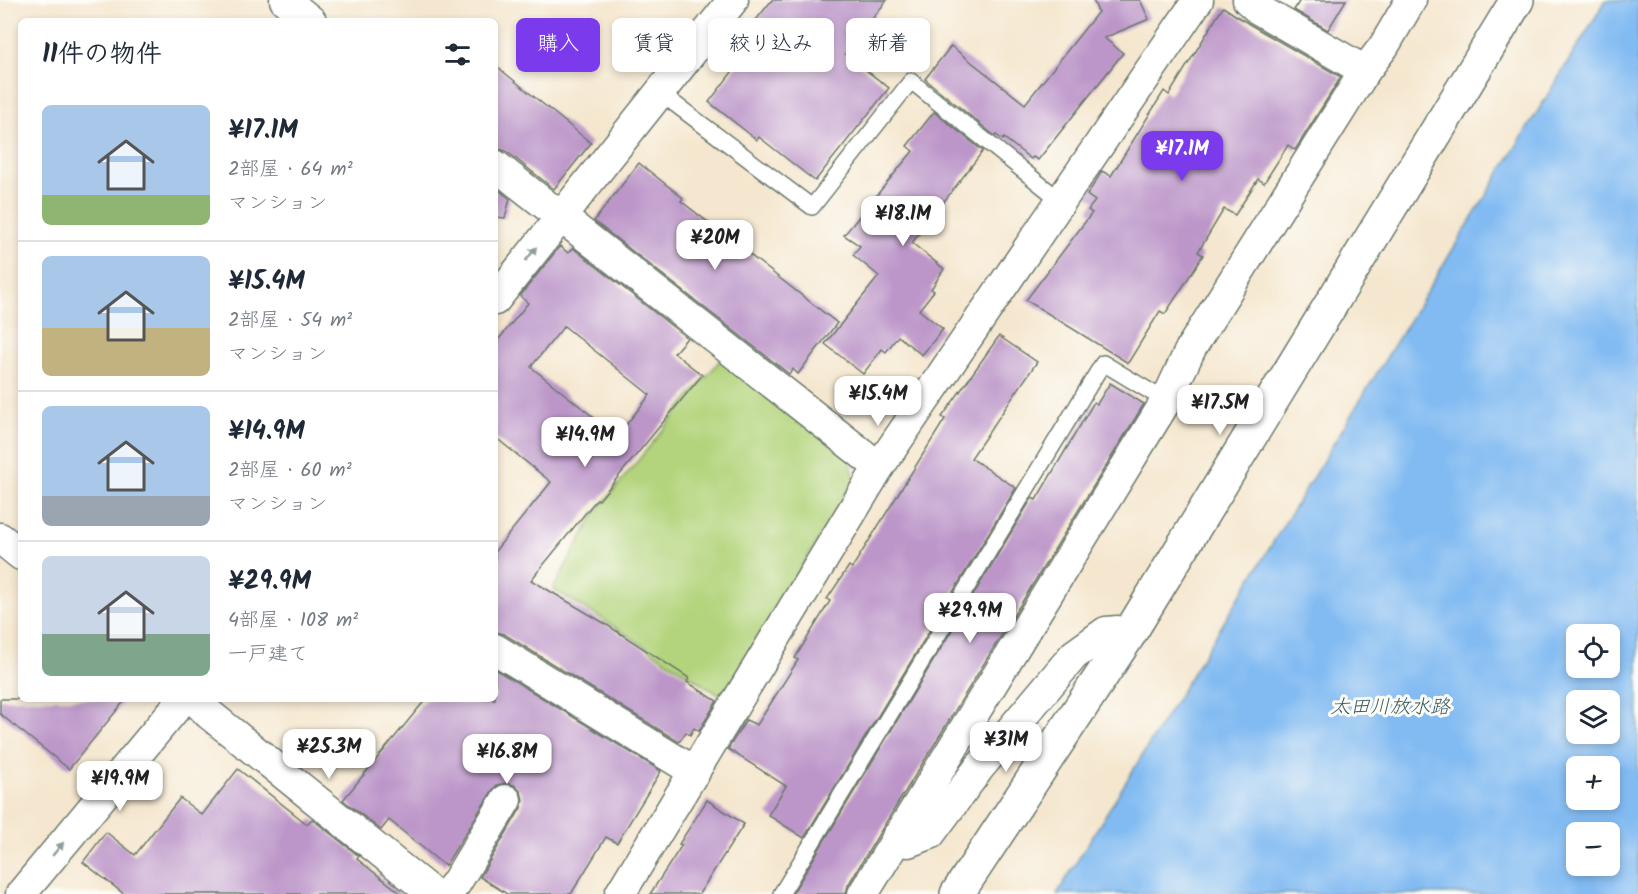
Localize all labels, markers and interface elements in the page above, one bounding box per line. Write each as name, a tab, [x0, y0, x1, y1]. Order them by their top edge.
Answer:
chip: 購入	[516, 18, 600, 72]
chip: 賃貸	[612, 18, 696, 72]
chip: 絞り込み	[708, 18, 834, 72]
chip: 新着	[846, 18, 930, 72]
text: 11件の物件	[42, 34, 162, 76]
icon: filters	[441, 38, 474, 71]
text: ¥17.1M	[228, 110, 298, 152]
icon: home	[90, 129, 162, 201]
pin: ¥17.1M	[1133, 131, 1231, 182]
text: ¥17.1M	[1155, 134, 1209, 166]
text: 2部屋 · 64 m²	[228, 154, 353, 186]
text: マンション	[228, 188, 327, 220]
pin: ¥18.1M	[854, 196, 952, 247]
text: ¥18.1M	[875, 199, 931, 231]
pin: ¥20M	[679, 220, 751, 271]
text: ¥20M	[690, 223, 740, 255]
one-way arrow	[525, 247, 537, 262]
text: ¥15.4M	[228, 261, 305, 303]
icon: home	[90, 280, 162, 352]
text: 2部屋 · 54 m²	[228, 305, 352, 337]
text: マンション	[228, 339, 327, 371]
pin: ¥15.4M	[829, 376, 927, 427]
text: ¥15.4M	[848, 379, 908, 411]
pin: ¥17.5M	[1171, 385, 1269, 436]
text: ¥17.5M	[1191, 388, 1249, 420]
text: ¥14.9M	[228, 411, 305, 453]
pin: ¥14.9M	[536, 417, 634, 468]
text: ¥14.9M	[555, 420, 615, 452]
icon: home	[90, 430, 162, 502]
text: 2部屋 · 60 m²	[228, 455, 352, 487]
text: マンション	[228, 489, 327, 521]
text: ¥29.9M	[228, 561, 311, 603]
icon: home	[90, 580, 162, 652]
pin: ¥29.9M	[921, 593, 1019, 644]
text: ¥29.9M	[938, 596, 1002, 628]
text: 4部屋 · 108 m²	[228, 605, 358, 637]
map controls	[1566, 624, 1620, 876]
button: locate	[1566, 624, 1620, 678]
text: 一戸建て	[228, 639, 308, 671]
button: layers	[1566, 690, 1620, 744]
water label: 太田川放水路	[1330, 692, 1451, 724]
pin: ¥31M	[970, 722, 1042, 773]
text: ¥31M	[984, 725, 1028, 757]
pin: ¥25.3M	[280, 729, 378, 780]
text: ¥25.3M	[297, 732, 361, 764]
pin: ¥16.8M	[458, 734, 556, 785]
text: ¥16.8M	[477, 737, 537, 769]
button: +	[1566, 756, 1620, 810]
pin: ¥19.9M	[71, 761, 169, 812]
text: ¥19.9M	[91, 764, 149, 796]
button: −	[1566, 822, 1620, 876]
one-way arrow	[51, 842, 64, 857]

